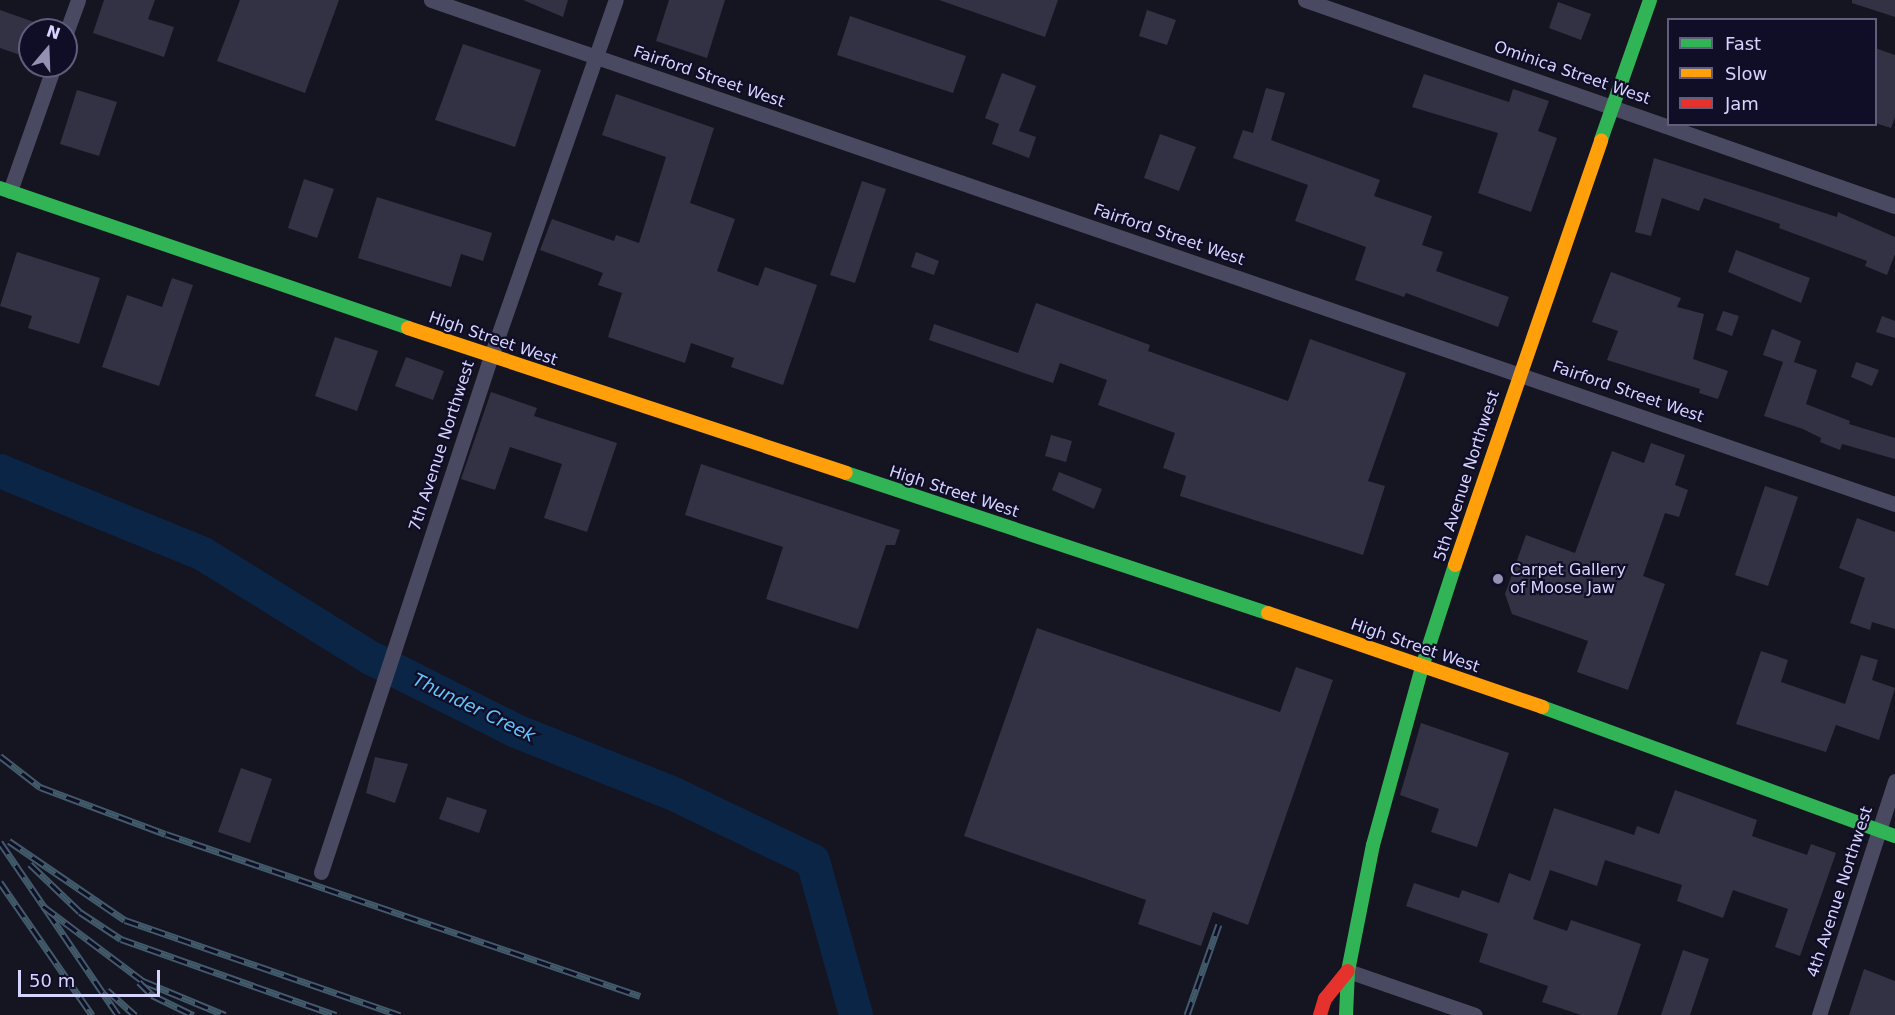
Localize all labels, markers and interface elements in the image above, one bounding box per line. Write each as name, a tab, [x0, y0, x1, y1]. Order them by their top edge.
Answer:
north arrow	[18, 18, 78, 78]
legend	[1667, 18, 1877, 126]
text: N	[44, 21, 63, 44]
text: Fast	[1725, 33, 1761, 54]
street label: Ominica Street West	[1491, 37, 1653, 109]
street label: Fairford Street West	[631, 42, 787, 112]
text: Slow	[1725, 63, 1767, 84]
text: Jam	[1725, 93, 1759, 114]
street label: Fairford Street West	[1091, 200, 1247, 270]
street label: High Street West	[426, 308, 560, 370]
street label: Fairford Street West	[1550, 357, 1706, 427]
street label: 7th Avenue Northwest	[405, 358, 479, 534]
street label: 5th Avenue Northwest	[1430, 388, 1504, 564]
street label: High Street West	[887, 462, 1021, 522]
place label: Carpet Gallery of Moose Jaw	[1510, 560, 1626, 598]
marker: Carpet Gallery of Moose Jaw	[1491, 572, 1505, 586]
street label: High Street West	[1348, 615, 1482, 677]
water label: Thunder Creek	[409, 669, 539, 747]
street label: 4th Avenue Northwest	[1803, 804, 1877, 980]
scale bar	[21, 958, 164, 996]
text: 50 m	[29, 970, 75, 991]

